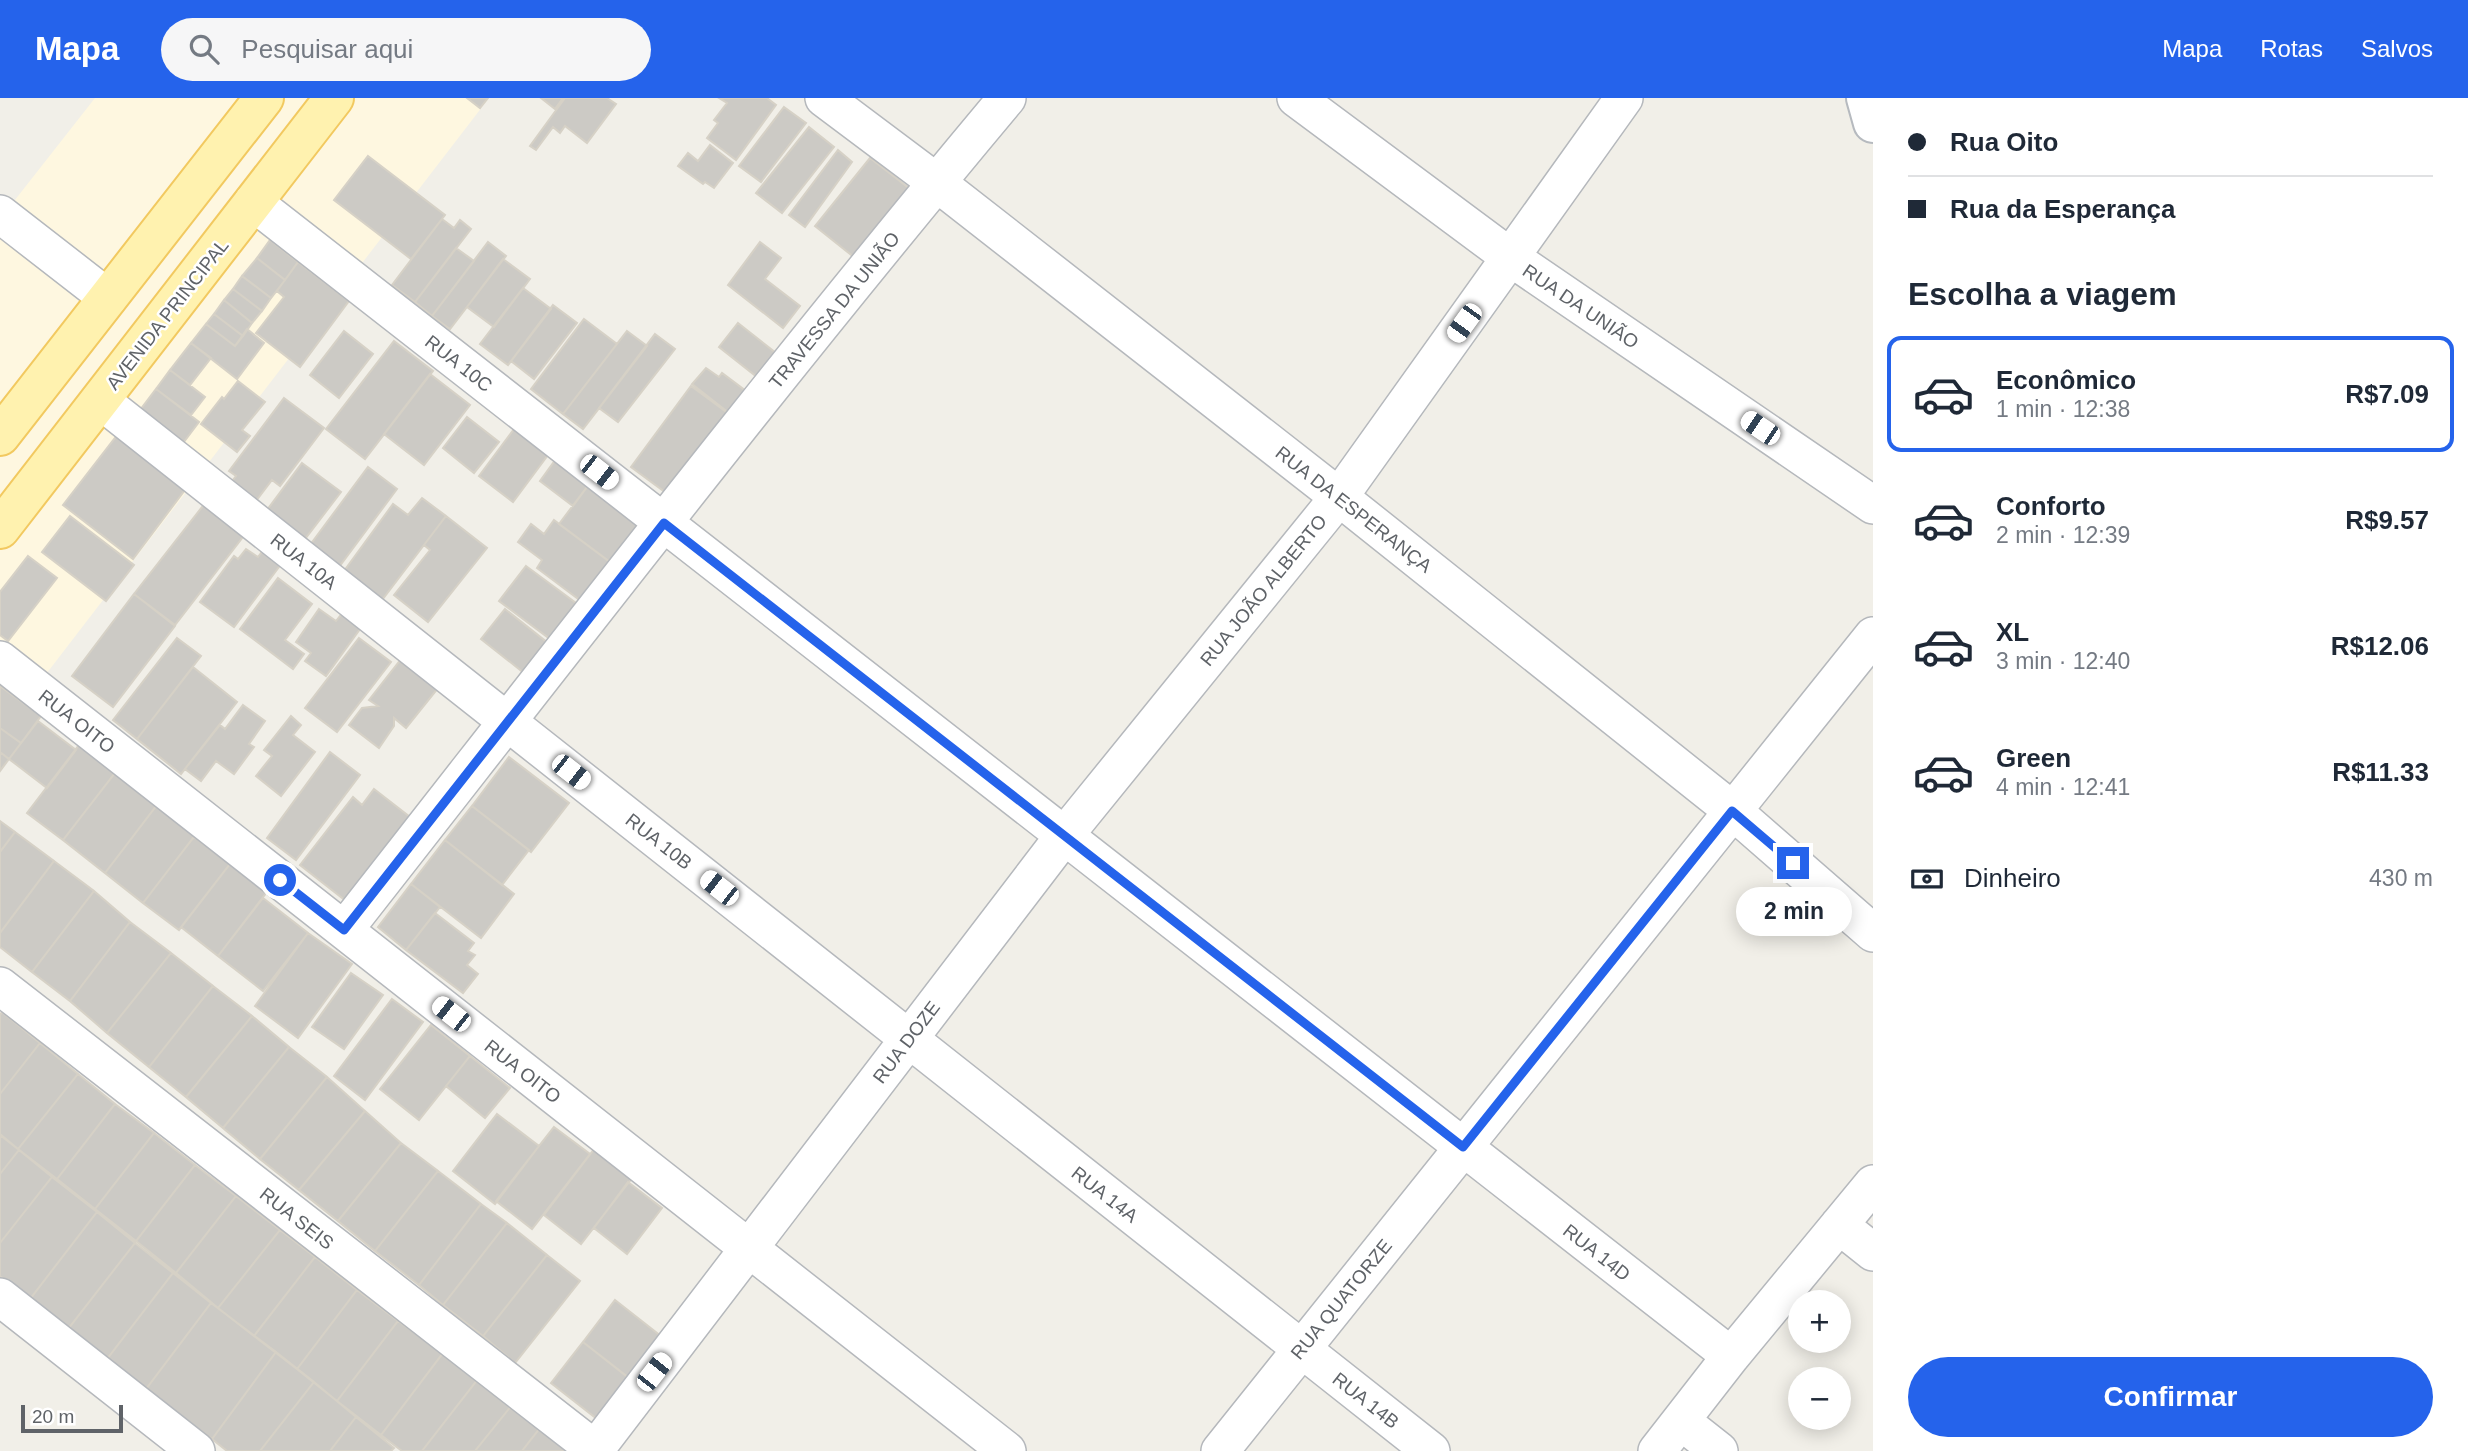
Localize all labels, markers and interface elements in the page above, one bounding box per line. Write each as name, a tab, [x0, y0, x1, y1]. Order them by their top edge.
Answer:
search box	[161, 18, 651, 81]
text: Mapa	[35, 30, 119, 67]
icon: search	[185, 30, 223, 68]
text: Pesquisar aqui	[241, 34, 413, 64]
text: Mapa	[2162, 35, 2222, 62]
text: Rotas	[2260, 35, 2323, 62]
text: Salvos	[2361, 35, 2433, 62]
text: Rua Oito	[1950, 127, 2058, 157]
text: Rua da Esperança	[1950, 194, 2175, 224]
street label: TRAVESSA DA UNIÃO	[765, 228, 904, 393]
street label: AVENIDA PRINCIPAL	[102, 235, 233, 394]
street label: RUA DA UNIÃO	[1519, 260, 1643, 353]
text: Escolha a viagem	[1908, 276, 2177, 312]
car	[1444, 300, 1485, 346]
street label: RUA 10C	[421, 331, 496, 396]
icon: car	[1912, 363, 1975, 426]
text: Econômico	[1996, 365, 2136, 395]
text: R$7.09	[2345, 379, 2429, 409]
text: 1 min · 12:38	[1996, 396, 2130, 422]
car	[1737, 408, 1784, 448]
street label: RUA DA ESPERANÇA	[1272, 442, 1436, 577]
car	[576, 451, 623, 493]
icon: car	[1912, 489, 1975, 552]
text: Conforto	[1996, 491, 2106, 521]
text: R$9.57	[2345, 505, 2429, 535]
street label: RUA JOÃO ALBERTO	[1196, 511, 1331, 670]
text: 2 min · 12:39	[1996, 522, 2130, 548]
street label: RUA 10A	[266, 529, 341, 594]
icon: car	[1912, 615, 1975, 678]
text: XL	[1996, 617, 2029, 647]
text: R$12.06	[2331, 631, 2429, 661]
text: 3 min · 12:40	[1996, 648, 2130, 674]
street label: RUA OITO	[35, 685, 119, 758]
icon: car	[1912, 741, 1975, 804]
text: Green	[1996, 743, 2071, 773]
car	[548, 751, 595, 793]
text: R$11.33	[2332, 757, 2429, 787]
text: 4 min · 12:41	[1996, 774, 2130, 800]
street label: RUA 10B	[621, 809, 696, 874]
route end	[1777, 847, 1809, 879]
icon: cash	[1908, 860, 1946, 898]
text: Dinheiro	[1964, 863, 2061, 893]
route start	[264, 864, 296, 896]
text: 430 m	[2369, 865, 2433, 891]
car	[696, 867, 743, 909]
callout: 2 min	[1735, 888, 1851, 936]
text: 2 min	[1764, 898, 1824, 924]
car	[428, 993, 475, 1035]
street label: RUA DOZE	[869, 997, 944, 1087]
street label: RUA OITO	[481, 1035, 565, 1108]
street label: RUA 14A	[1067, 1162, 1142, 1227]
street label: RUA SEIS	[256, 1183, 338, 1254]
street label: RUA 14D	[1559, 1220, 1634, 1285]
street label: RUA QUATORZE	[1287, 1235, 1396, 1363]
map controls	[1788, 1290, 1851, 1430]
button: +	[1788, 1290, 1851, 1353]
car	[633, 1349, 676, 1395]
button: Confirmar	[1908, 1357, 2433, 1437]
button: −	[1788, 1367, 1851, 1430]
street label: RUA 14B	[1328, 1368, 1403, 1433]
scale bar	[21, 1402, 122, 1434]
text: 20 m	[32, 1406, 74, 1427]

